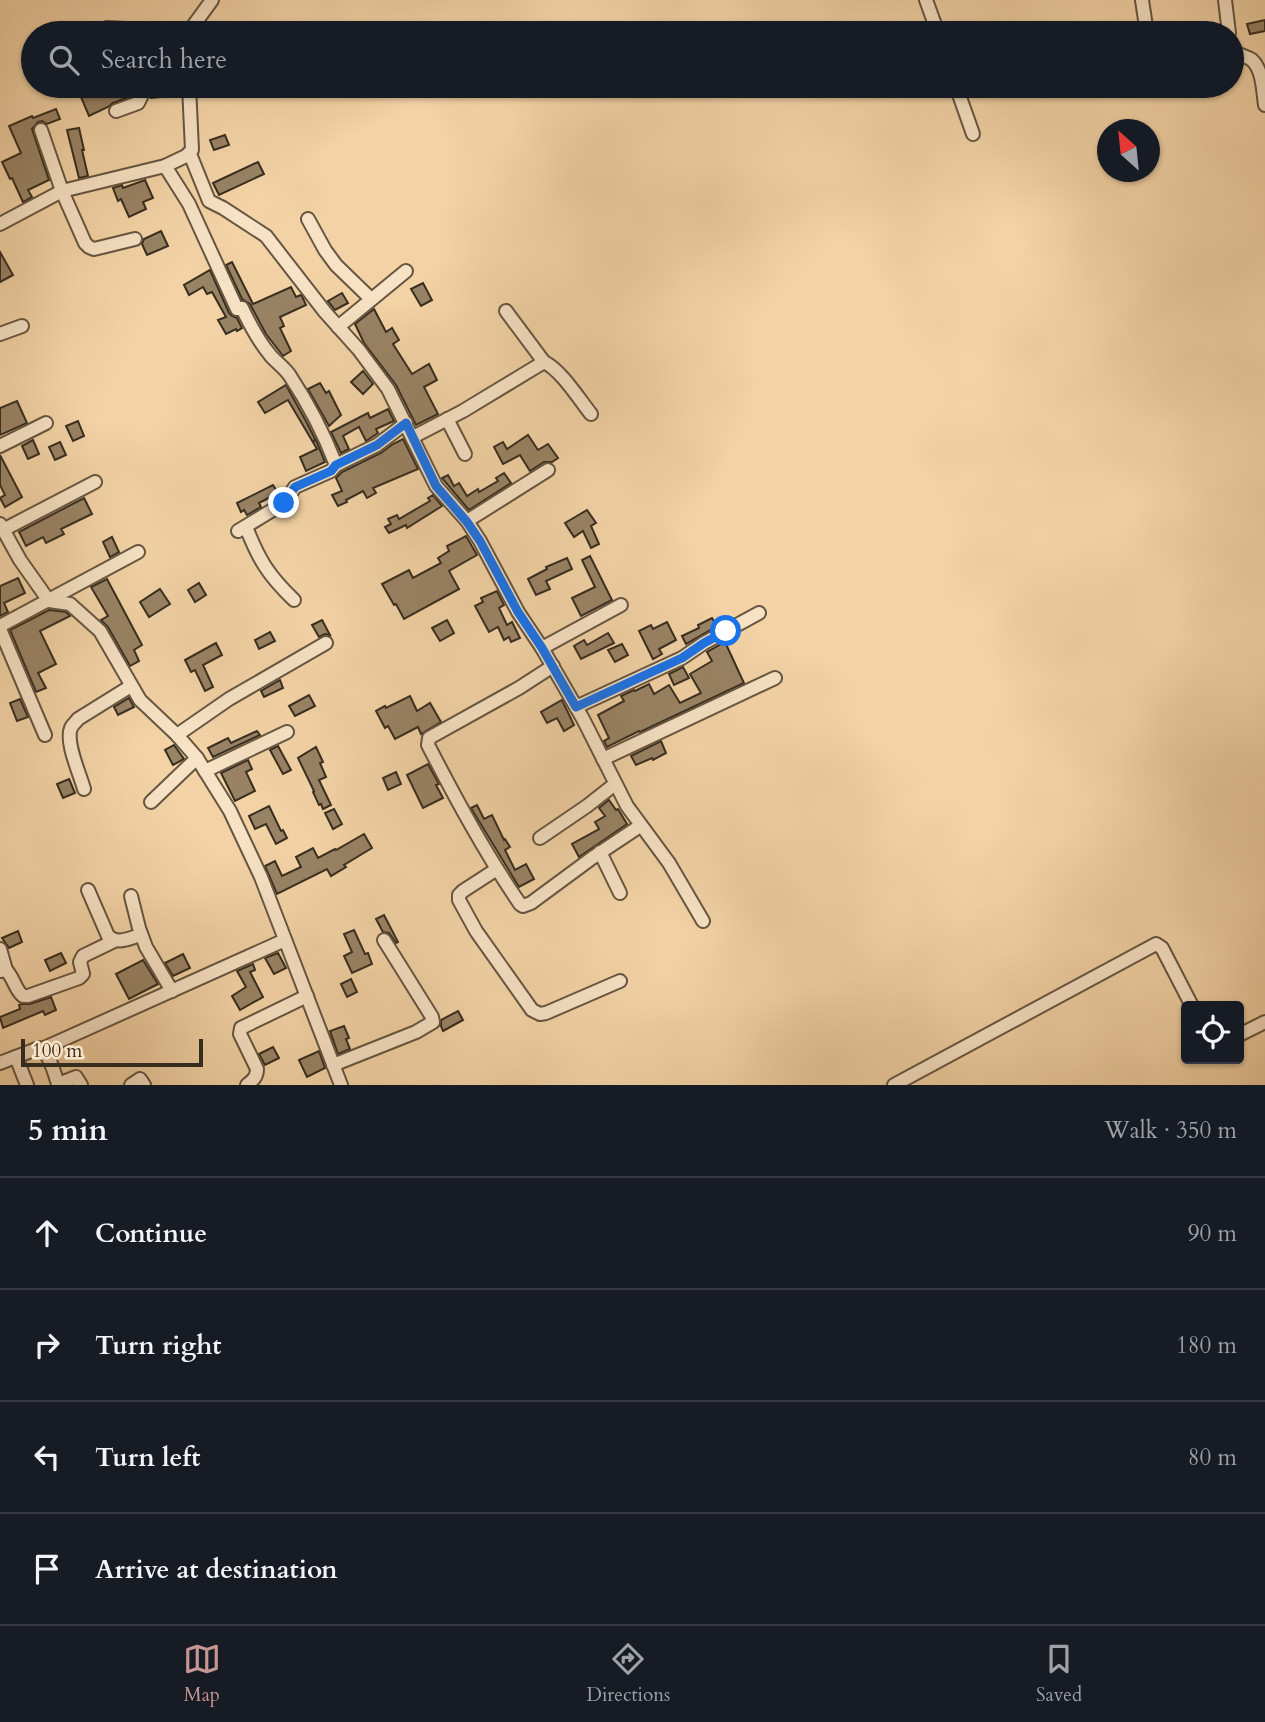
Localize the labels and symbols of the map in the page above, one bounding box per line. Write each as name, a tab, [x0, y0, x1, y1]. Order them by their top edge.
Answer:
north arrow	[1097, 119, 1160, 182]
route end	[268, 487, 299, 518]
route start	[710, 615, 741, 646]
scale bar	[21, 1036, 203, 1068]

